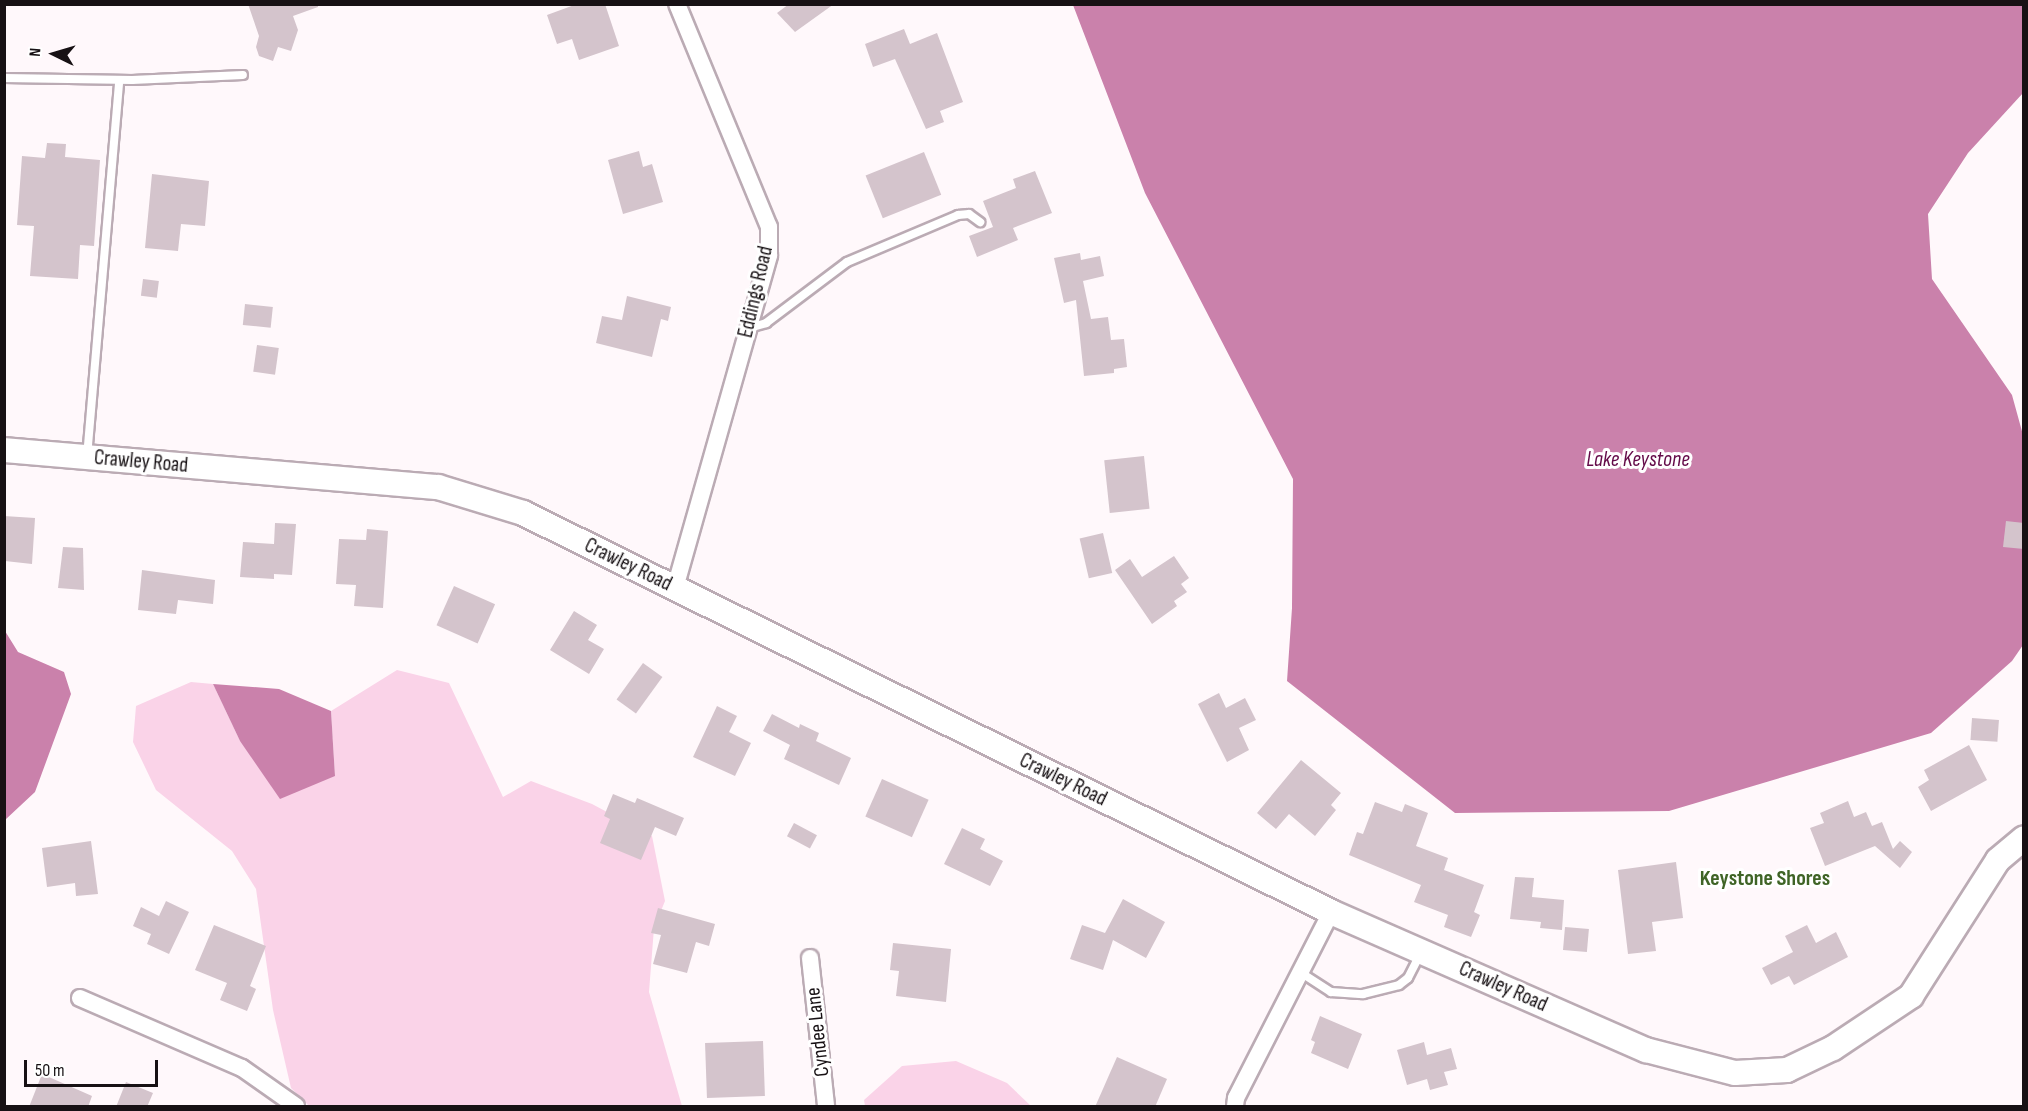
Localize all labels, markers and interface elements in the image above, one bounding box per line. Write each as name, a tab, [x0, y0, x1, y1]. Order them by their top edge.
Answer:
north arrow	[24, 24, 84, 84]
text: N	[26, 47, 45, 57]
street label: Eddings Road	[733, 244, 779, 340]
street label: Crawley Road	[93, 445, 189, 479]
water label: Lake Keystone	[1586, 447, 1690, 473]
street label: Crawley Road	[580, 533, 676, 597]
street label: Crawley Road	[1015, 748, 1111, 812]
district label: Keystone Shores	[1700, 866, 1830, 892]
street label: Crawley Road	[1455, 956, 1551, 1018]
street label: Cyndee Lane	[801, 986, 835, 1078]
scale bar	[27, 1048, 160, 1086]
text: 50 m	[35, 1060, 65, 1081]

